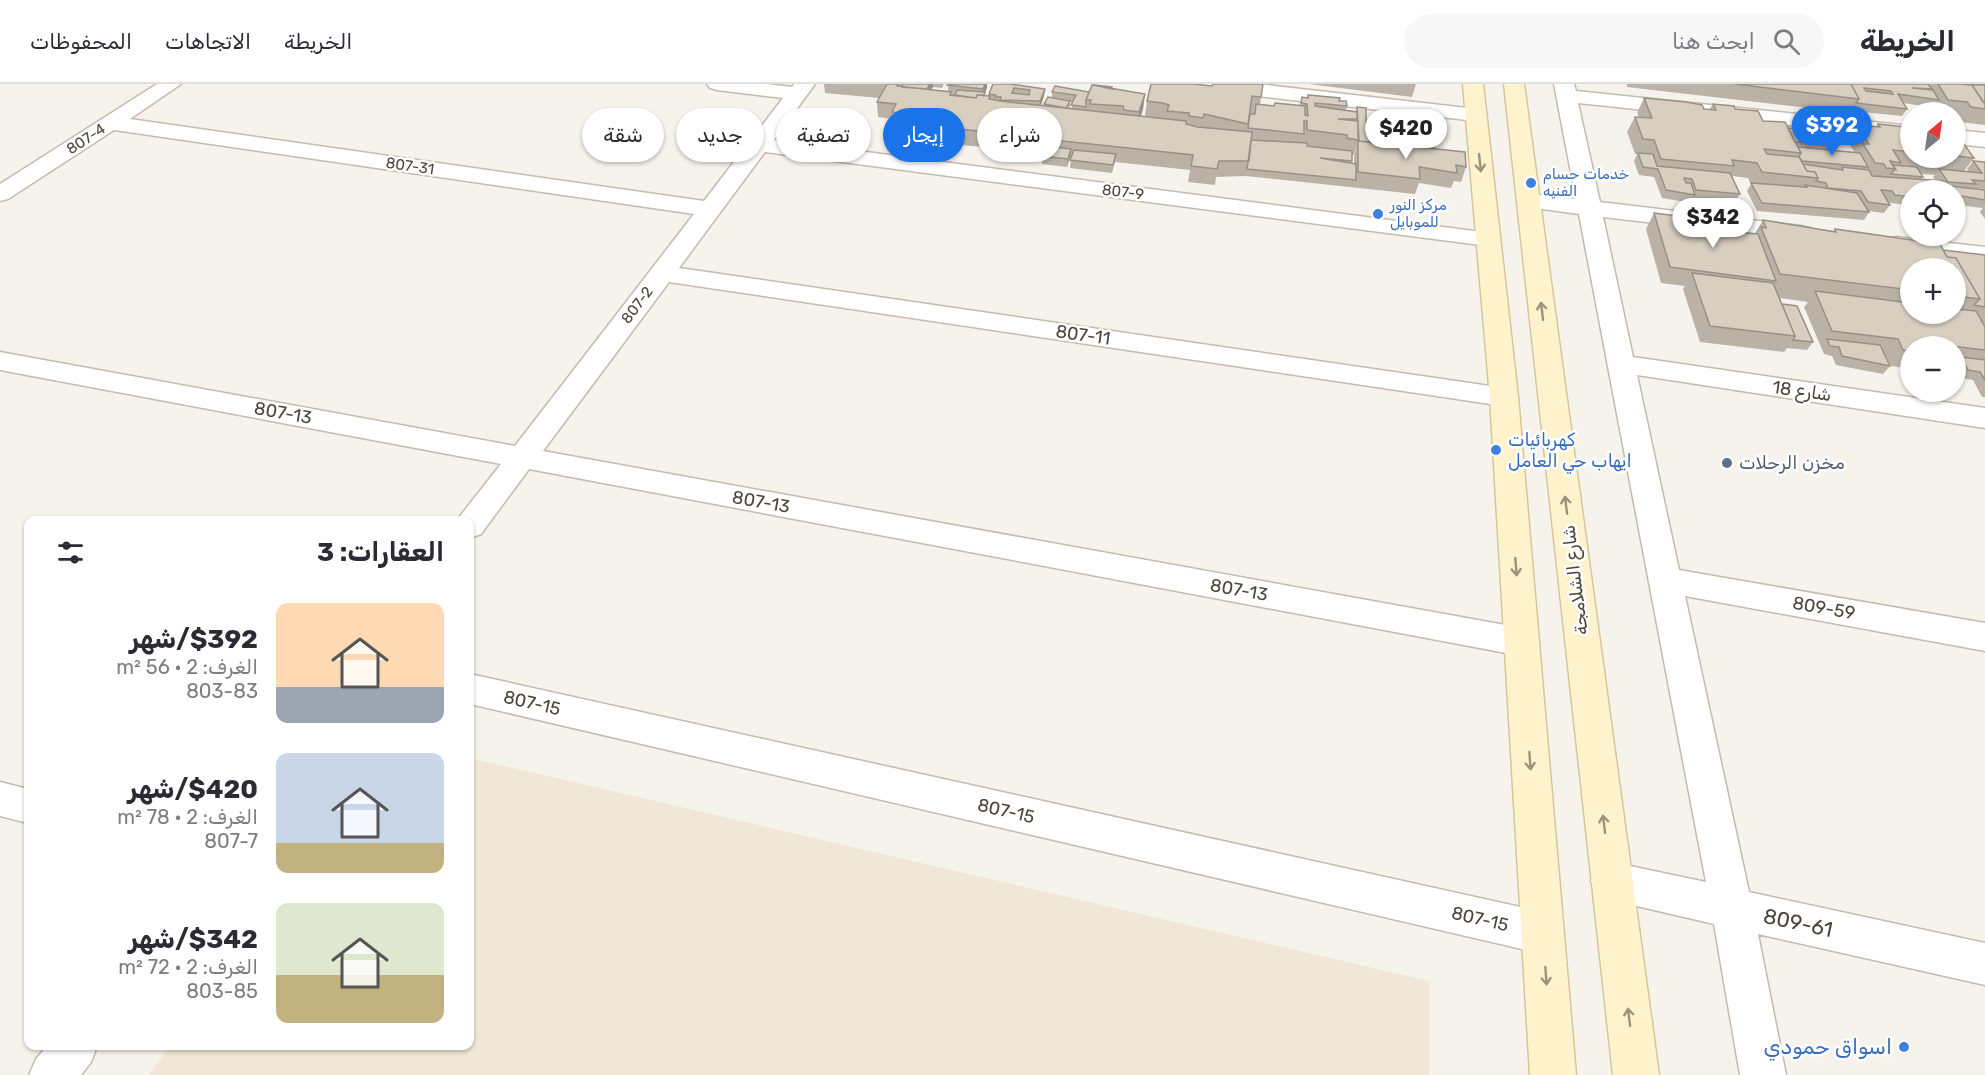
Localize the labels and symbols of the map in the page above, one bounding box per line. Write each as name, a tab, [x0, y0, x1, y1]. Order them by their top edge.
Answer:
north arrow	[1900, 102, 1966, 168]
pin: $392	[1796, 106, 1868, 157]
pin: $420	[1370, 109, 1442, 160]
street label: 807-4	[63, 120, 109, 158]
one-way arrow	[1475, 153, 1486, 173]
street label: 807-31	[385, 154, 435, 178]
place label: خدمات حسام الفنيه	[1543, 165, 1629, 200]
marker: خدمات حسام الفنيه	[1524, 176, 1538, 190]
street label: 807-9	[1101, 180, 1145, 204]
place label: مركز النور للموبايل	[1389, 196, 1447, 231]
pin: $342	[1677, 198, 1749, 249]
marker: مركز النور للموبايل	[1371, 207, 1385, 221]
street label: 807-2	[617, 283, 657, 327]
one-way arrow	[1537, 302, 1548, 322]
street label: 807-11	[1054, 320, 1112, 350]
street label: شارع 18	[1771, 376, 1833, 407]
street label: 807-13	[252, 397, 314, 429]
place label: كهربائيات ايهاب حي العامل	[1508, 429, 1632, 474]
marker: كهربائيات ايهاب حي العامل	[1489, 443, 1503, 457]
place label: مخزن الرحلات	[1739, 452, 1845, 474]
marker: مخزن الرحلات	[1720, 456, 1734, 470]
street label: 807-13	[730, 486, 792, 518]
one-way arrow	[1560, 495, 1571, 515]
street label: شارع الشلامجة	[1557, 524, 1594, 636]
one-way arrow	[1511, 556, 1522, 576]
street label: 807-13	[1208, 574, 1270, 606]
street label: 809-59	[1791, 592, 1857, 624]
street label: 807-15	[501, 686, 563, 720]
one-way arrow	[1525, 751, 1536, 770]
street label: 807-15	[975, 794, 1037, 828]
one-way arrow	[1598, 814, 1609, 834]
street label: 807-15	[1449, 902, 1511, 936]
street label: 809-61	[1761, 903, 1835, 942]
one-way arrow	[1541, 966, 1552, 986]
one-way arrow	[1623, 1008, 1634, 1027]
place label: اسواق حمودي	[1763, 1034, 1892, 1061]
marker: اسواق حمودي	[1897, 1040, 1911, 1054]

